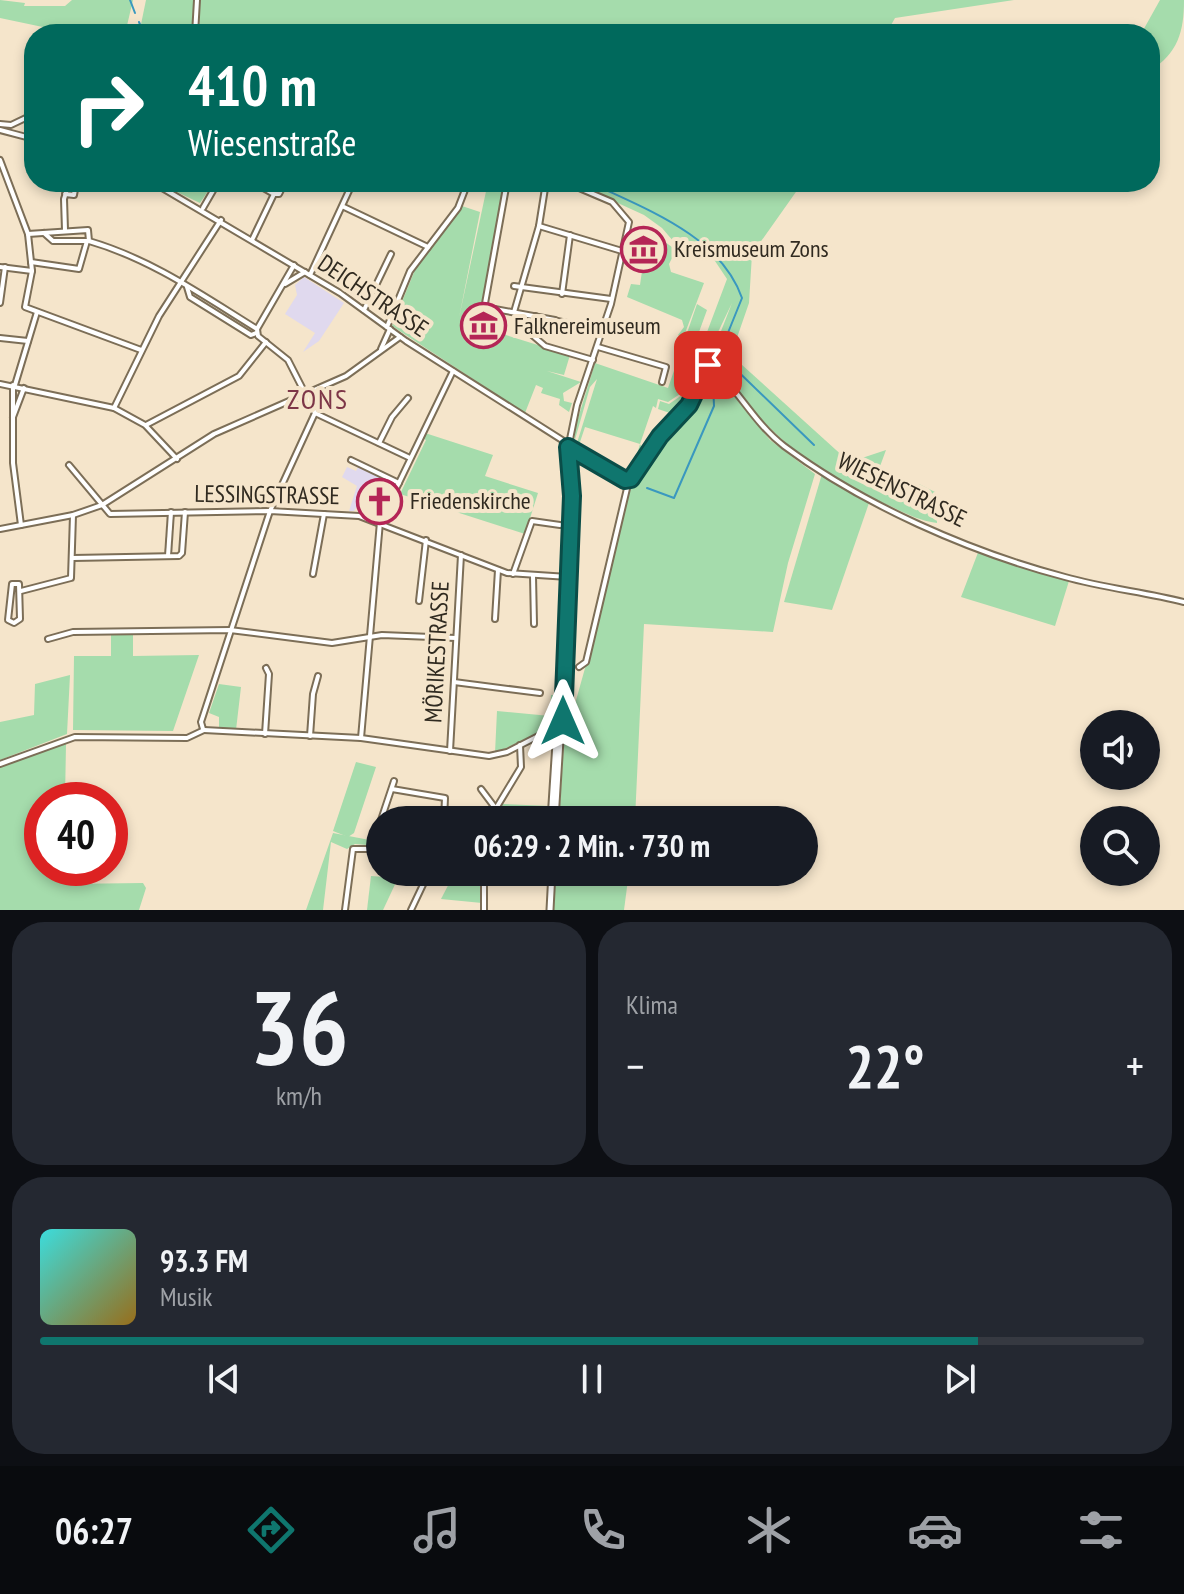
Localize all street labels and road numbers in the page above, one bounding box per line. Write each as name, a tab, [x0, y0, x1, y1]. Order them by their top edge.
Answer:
street label: DEICHSTRASSE	[312, 247, 434, 344]
street label: WIESENSTRASSE	[833, 445, 972, 534]
street label: LESSINGSTRASSE	[194, 478, 340, 511]
street label: MÖRIKESTRASSE	[417, 580, 456, 724]

